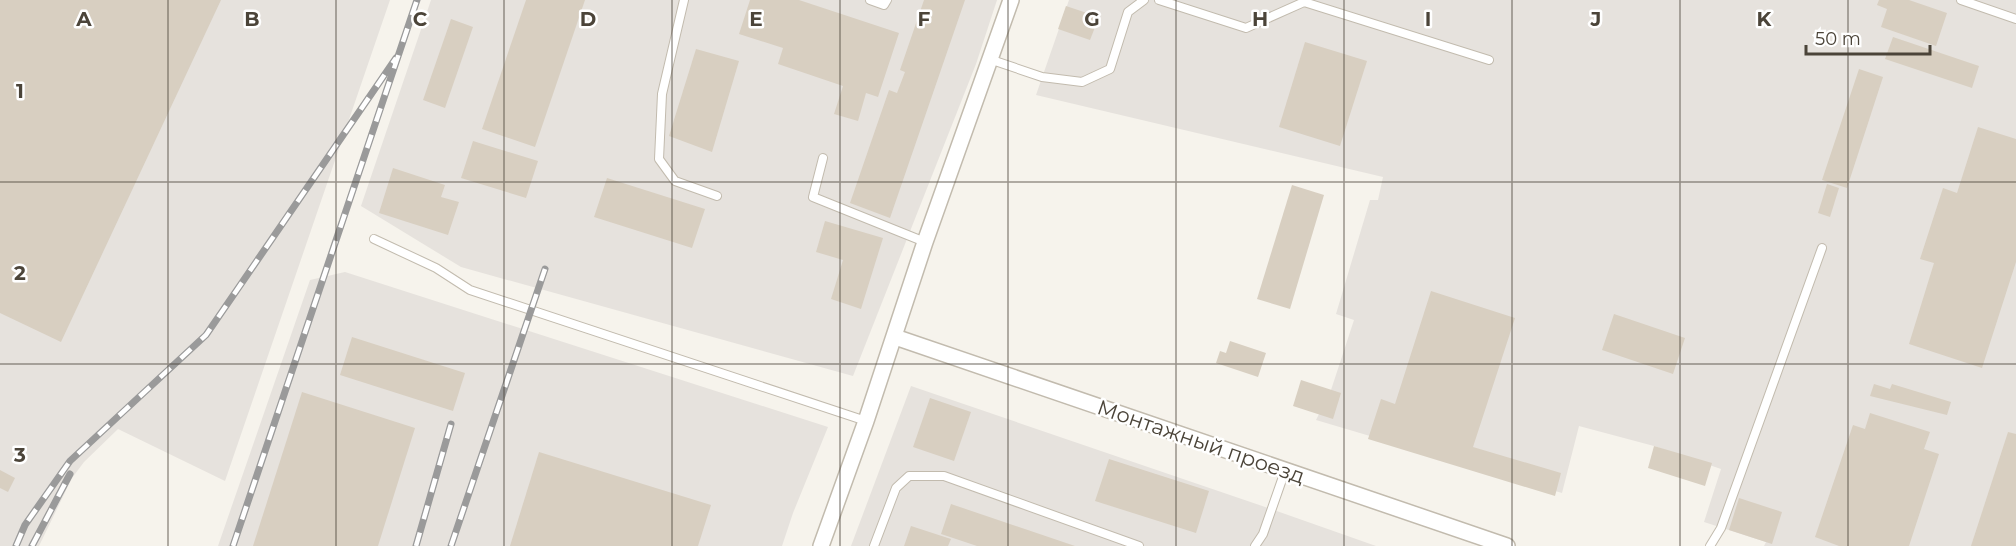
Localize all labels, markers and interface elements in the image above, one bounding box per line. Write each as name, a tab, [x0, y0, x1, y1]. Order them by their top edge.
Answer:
text: A	[75, 7, 92, 31]
text: B	[244, 7, 260, 31]
text: C	[413, 7, 428, 31]
text: D	[580, 7, 596, 31]
text: E	[749, 7, 763, 31]
text: F	[918, 7, 931, 31]
text: G	[1084, 7, 1100, 31]
text: H	[1252, 7, 1268, 31]
text: I	[1425, 7, 1431, 31]
text: J	[1590, 7, 1601, 31]
text: K	[1757, 7, 1773, 31]
scale bar	[1806, 18, 1930, 56]
text: 50 m	[1815, 28, 1861, 50]
text: 1	[16, 79, 24, 103]
text: 2	[14, 261, 26, 285]
street label: Монтажный проезд	[1094, 394, 1308, 489]
text: 3	[13, 443, 26, 467]

